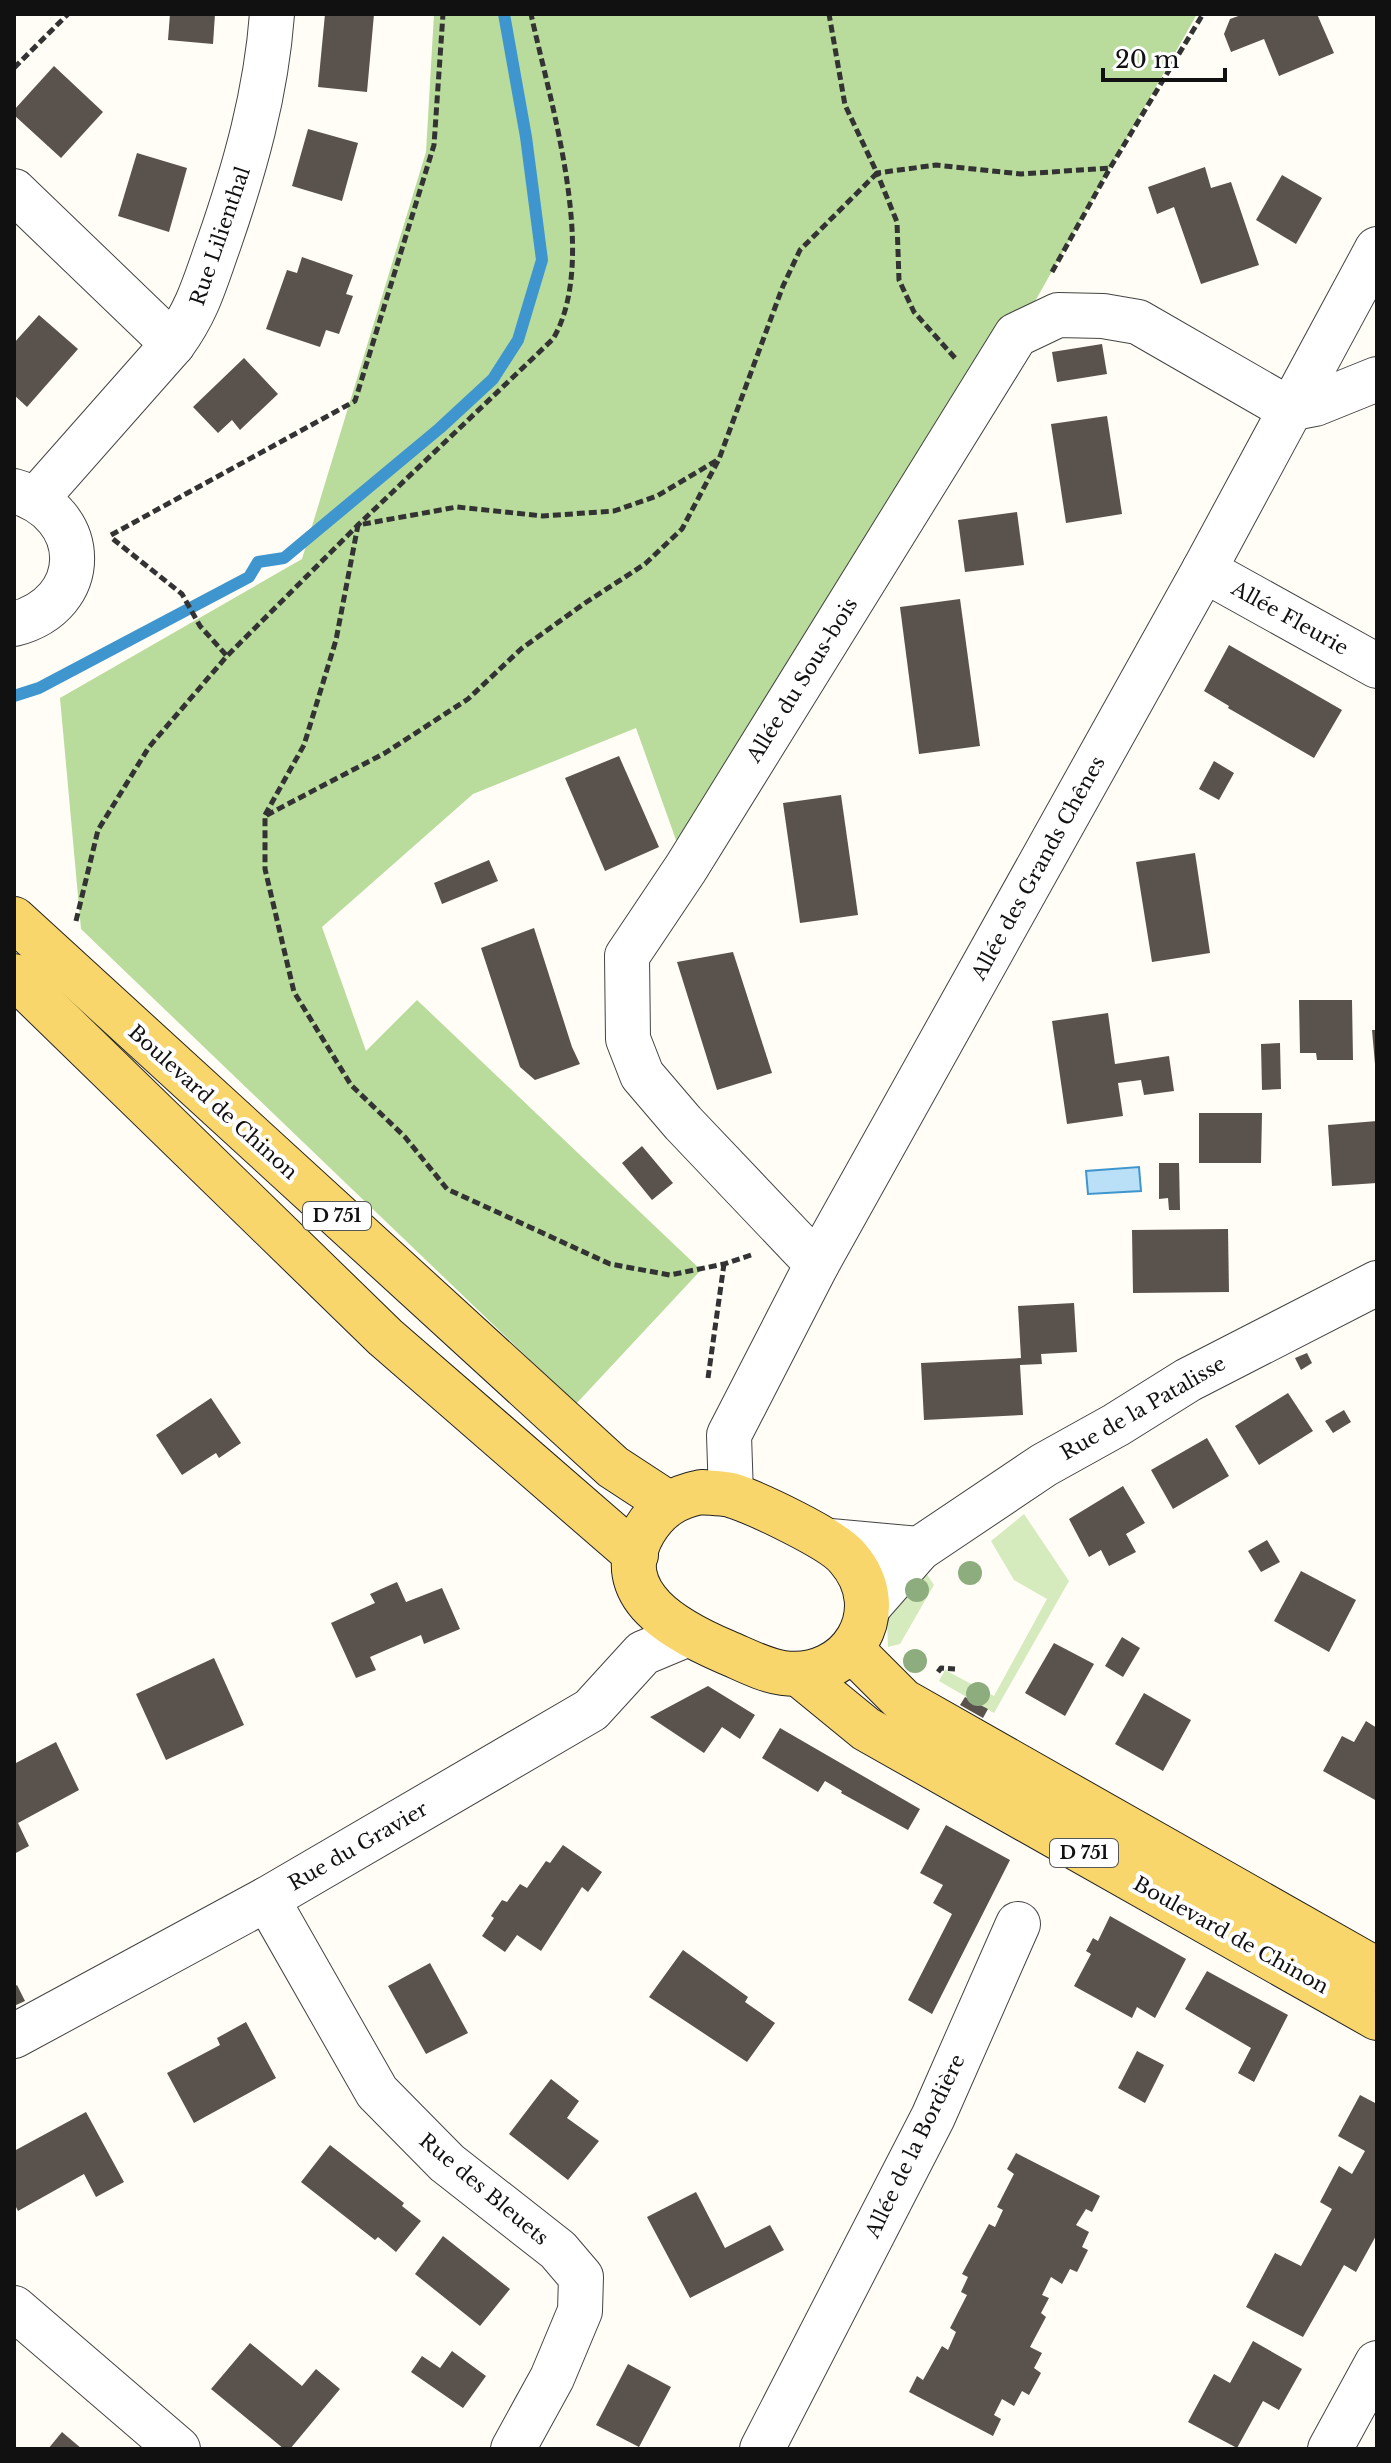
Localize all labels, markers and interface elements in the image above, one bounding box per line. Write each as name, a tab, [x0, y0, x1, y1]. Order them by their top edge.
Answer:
scale bar	[1103, 32, 1225, 82]
text: 20 m	[1115, 45, 1180, 74]
street label: Rue Lilienthal	[185, 163, 255, 309]
street label: Allée Fleurie	[1227, 576, 1353, 660]
street label: Allée du Sous-bois	[741, 593, 862, 768]
street label: Allée des Grands Chênes	[966, 752, 1110, 985]
street label: Boulevard de Chinon	[124, 1020, 303, 1184]
road number: D 751	[303, 1202, 371, 1230]
street label: Rue de la Patalisse	[1056, 1351, 1230, 1465]
street label: Rue du Gravier	[284, 1796, 432, 1896]
road number: D 751	[1050, 1839, 1118, 1867]
street label: Boulevard de Chinon	[1129, 1871, 1333, 1999]
street label: Allée de la Bordière	[860, 2050, 970, 2243]
street label: Rue des Bleuets	[415, 2128, 553, 2250]

